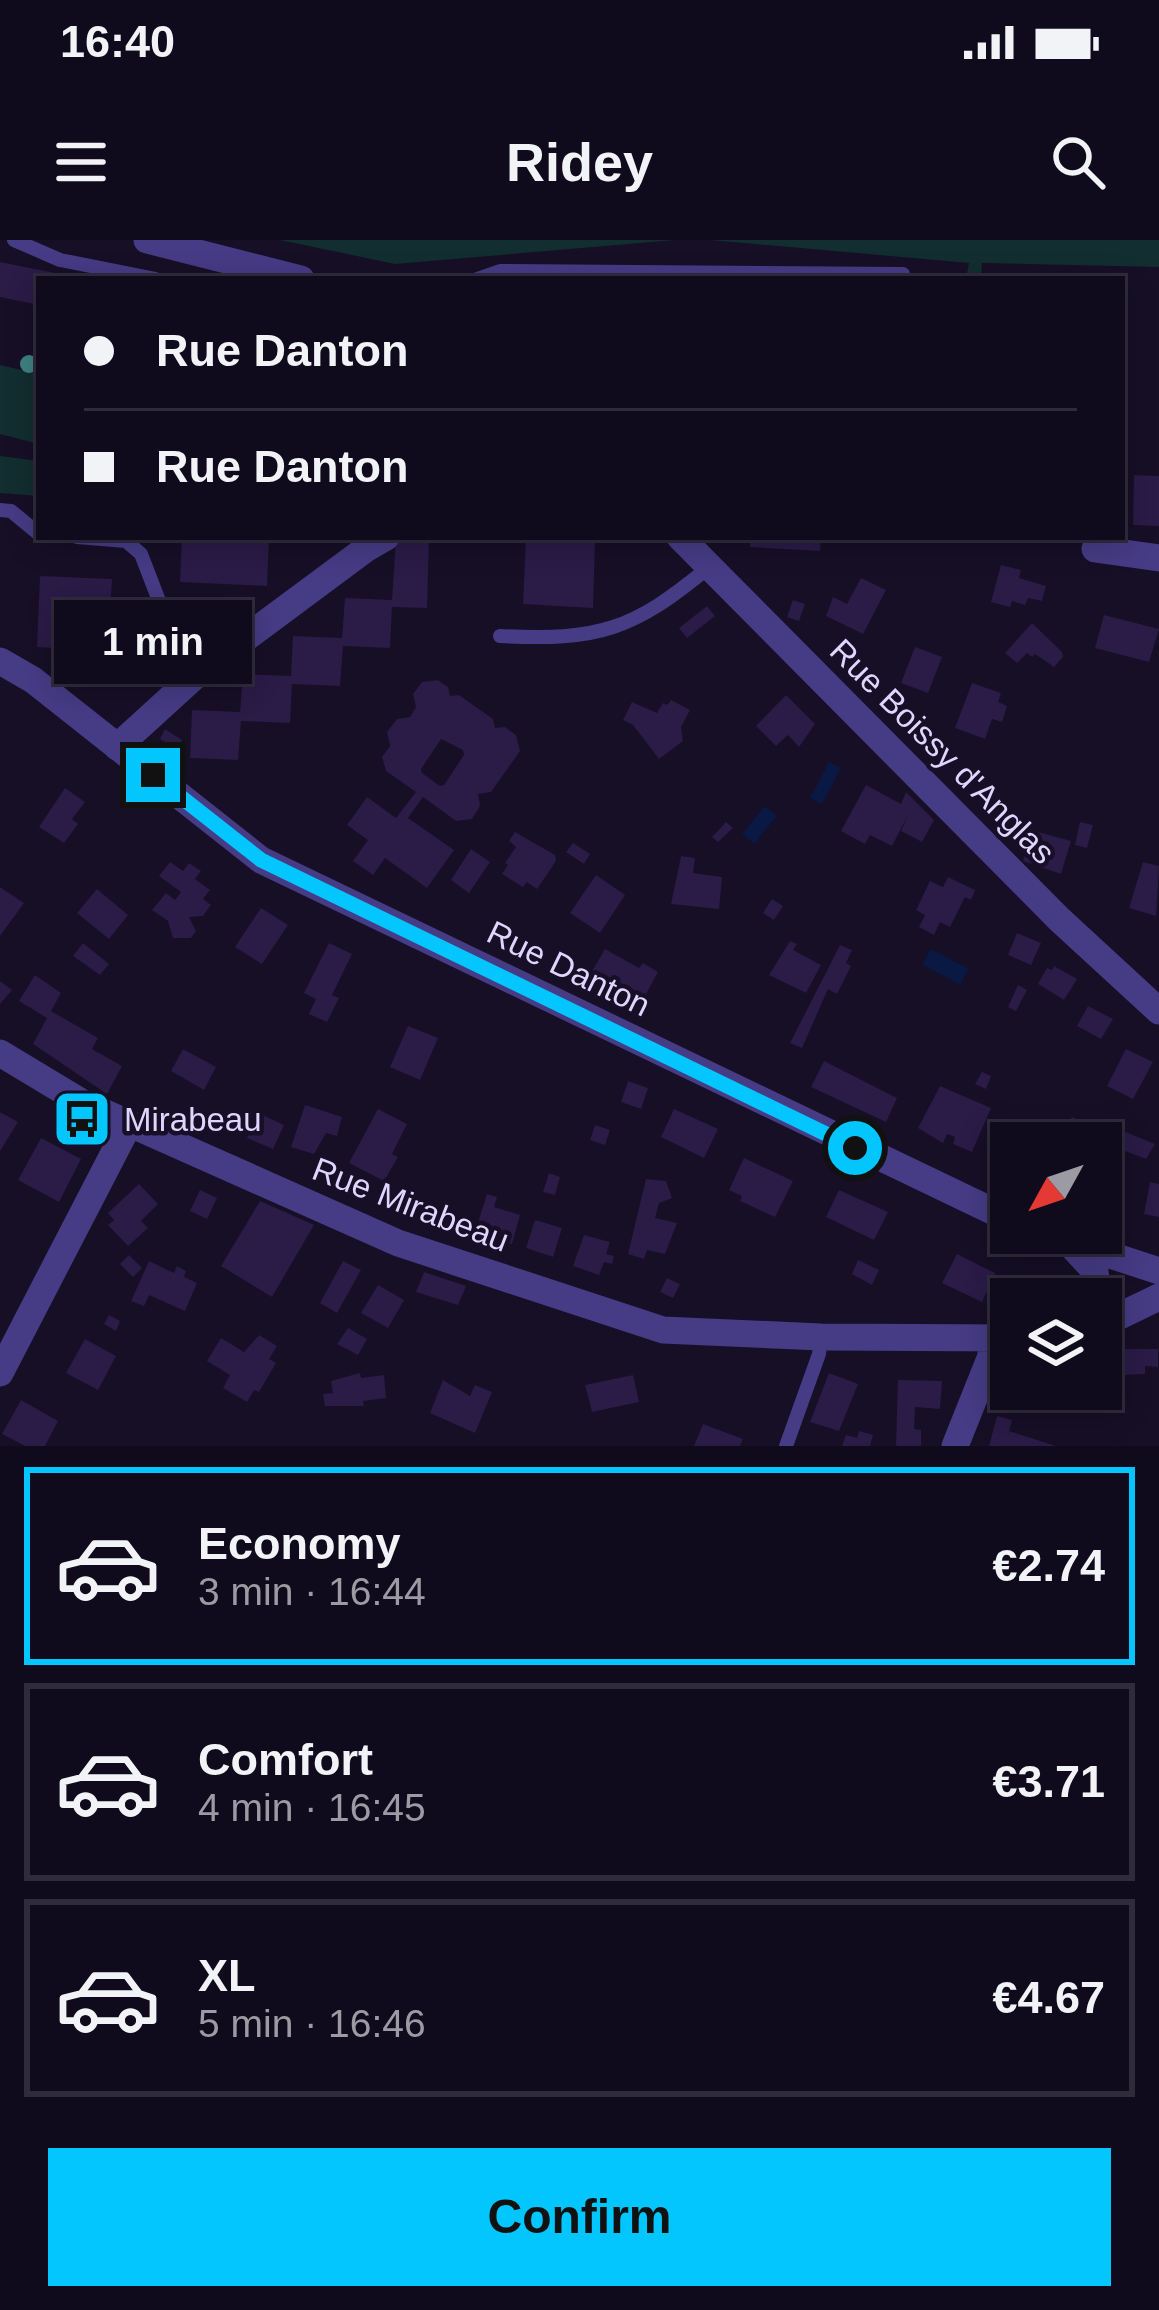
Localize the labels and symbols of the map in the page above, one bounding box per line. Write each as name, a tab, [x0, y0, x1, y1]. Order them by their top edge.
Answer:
callout: 1 min	[54, 601, 252, 685]
street label: Rue Boissy d'Anglas	[823, 632, 1062, 871]
route end	[126, 748, 180, 802]
street label: Rue Danton	[482, 913, 656, 1024]
bus stop icon: Mirabeau	[51, 1088, 113, 1150]
place label: Mirabeau	[124, 1101, 262, 1138]
route start	[828, 1121, 882, 1175]
north arrow	[990, 1122, 1122, 1254]
street label: Rue Mirabeau	[307, 1150, 514, 1259]

